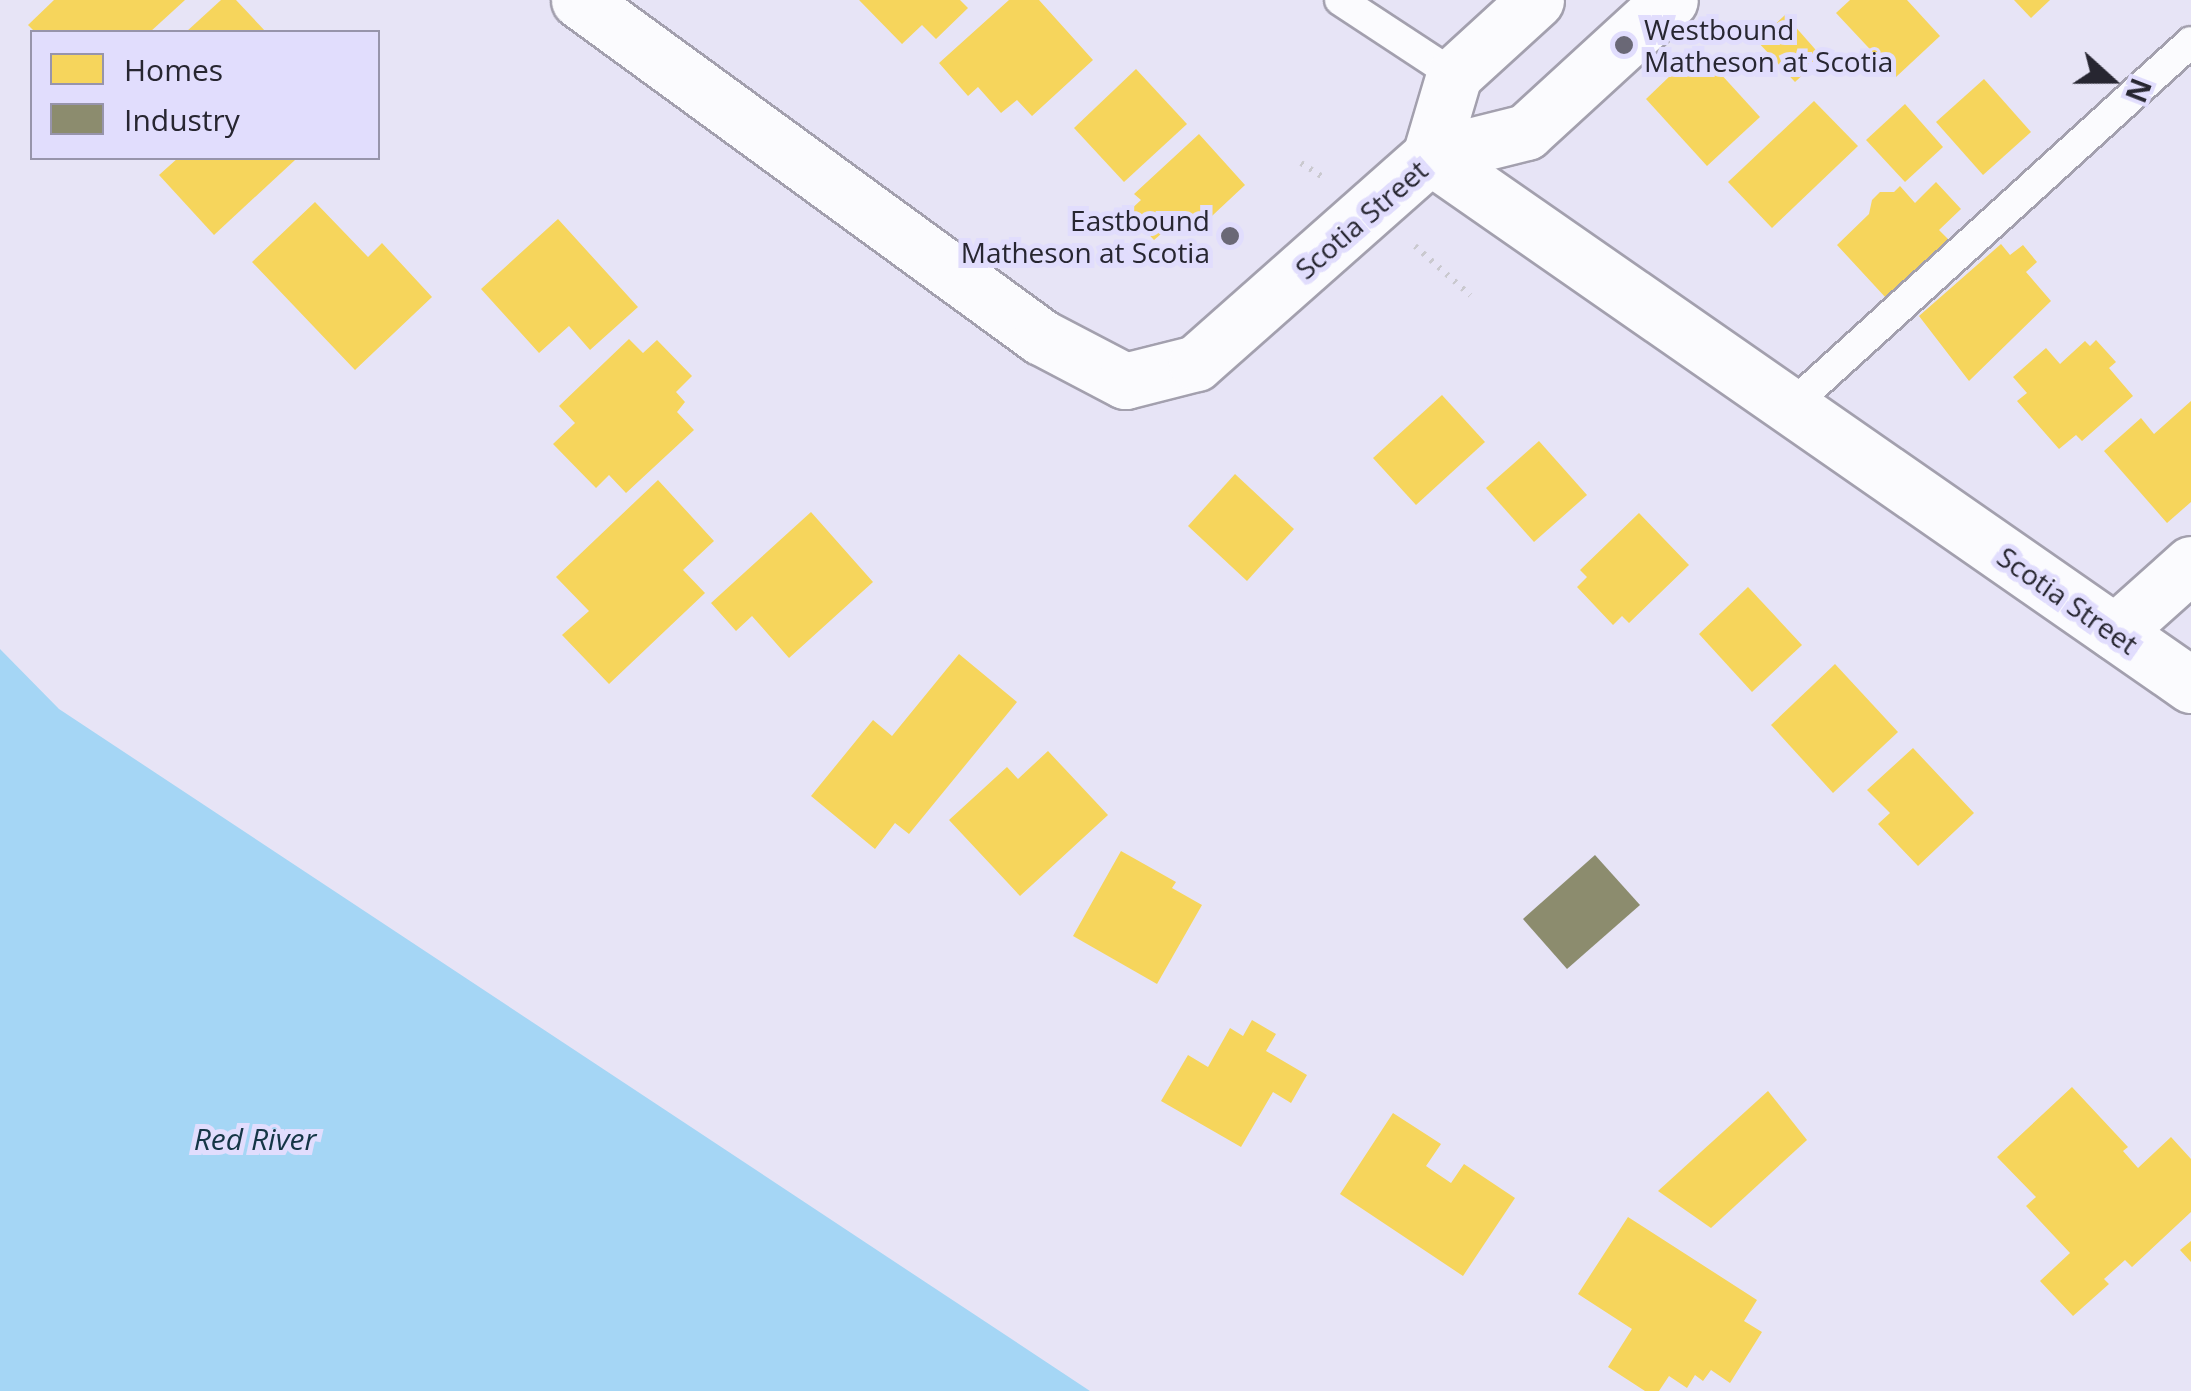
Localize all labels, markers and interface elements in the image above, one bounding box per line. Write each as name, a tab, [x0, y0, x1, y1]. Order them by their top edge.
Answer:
place label: Westbound Matheson at Scotia	[1644, 12, 1893, 78]
legend	[30, 30, 380, 160]
north arrow	[2061, 30, 2161, 130]
marker: Westbound Matheson at Scotia	[1613, 34, 1635, 56]
text: Homes	[124, 49, 223, 90]
text: N	[2117, 73, 2161, 108]
text: Industry	[124, 99, 240, 140]
street label: Scotia Street	[1288, 153, 1434, 285]
place label: Eastbound Matheson at Scotia	[961, 203, 1210, 269]
marker: Eastbound Matheson at Scotia	[1219, 225, 1241, 247]
street label: Scotia Street	[1991, 539, 2145, 661]
water label: Red River	[194, 1121, 316, 1157]

